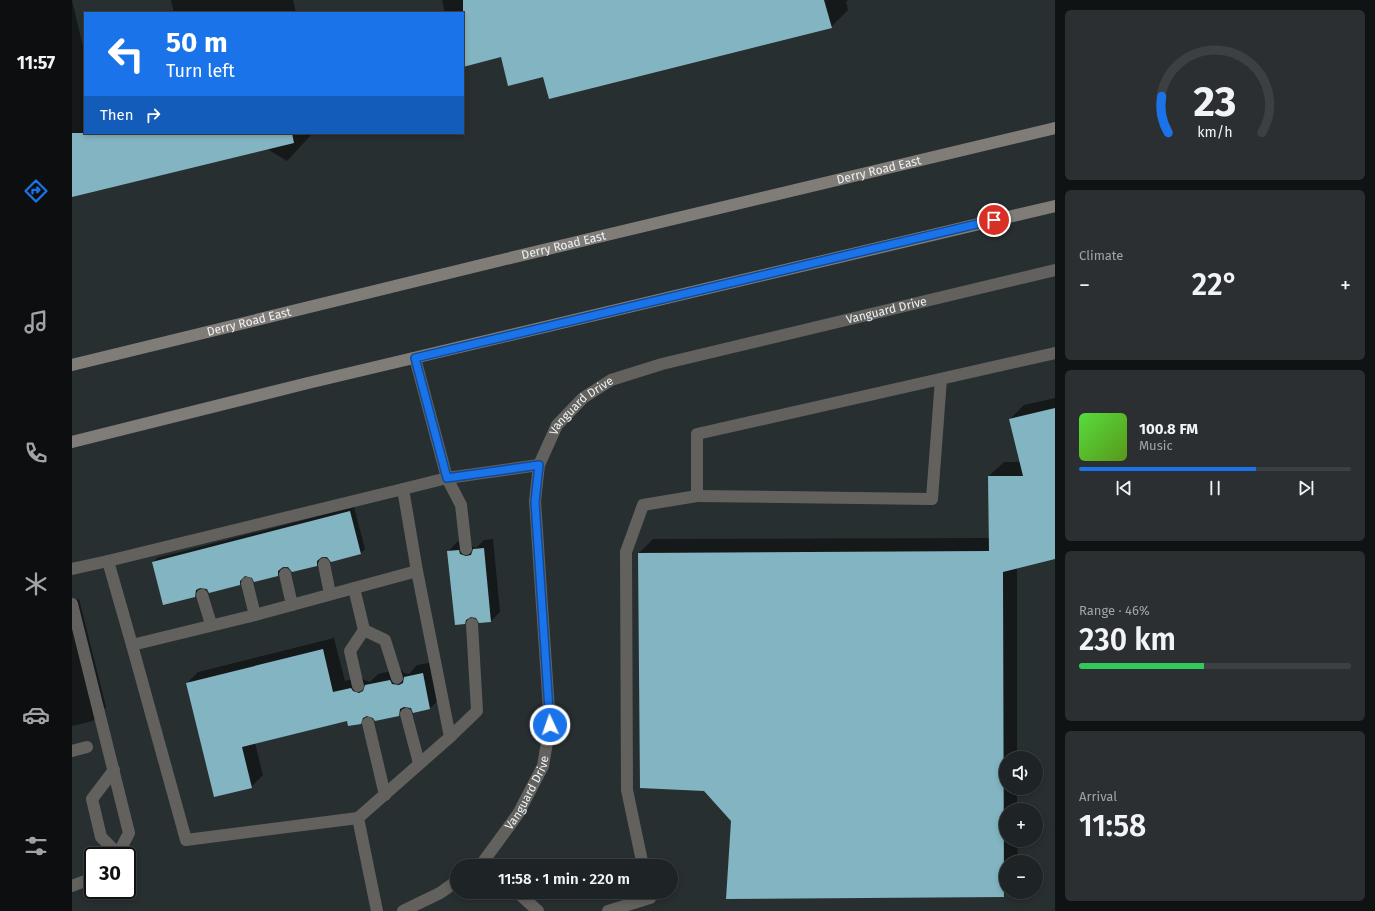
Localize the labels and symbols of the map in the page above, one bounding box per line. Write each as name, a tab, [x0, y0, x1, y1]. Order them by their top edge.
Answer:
street label: Derry Road East	[835, 153, 923, 187]
pin	[977, 203, 1011, 237]
street label: Derry Road East	[520, 228, 608, 262]
street label: Vanguard Drive	[845, 294, 928, 327]
street label: Derry Road East	[205, 305, 293, 339]
street label: Vanguard Drive	[546, 373, 616, 437]
position arrow	[529, 704, 571, 746]
street label: Vanguard Drive	[502, 755, 552, 833]
speed limit sign: 30	[84, 847, 136, 899]

